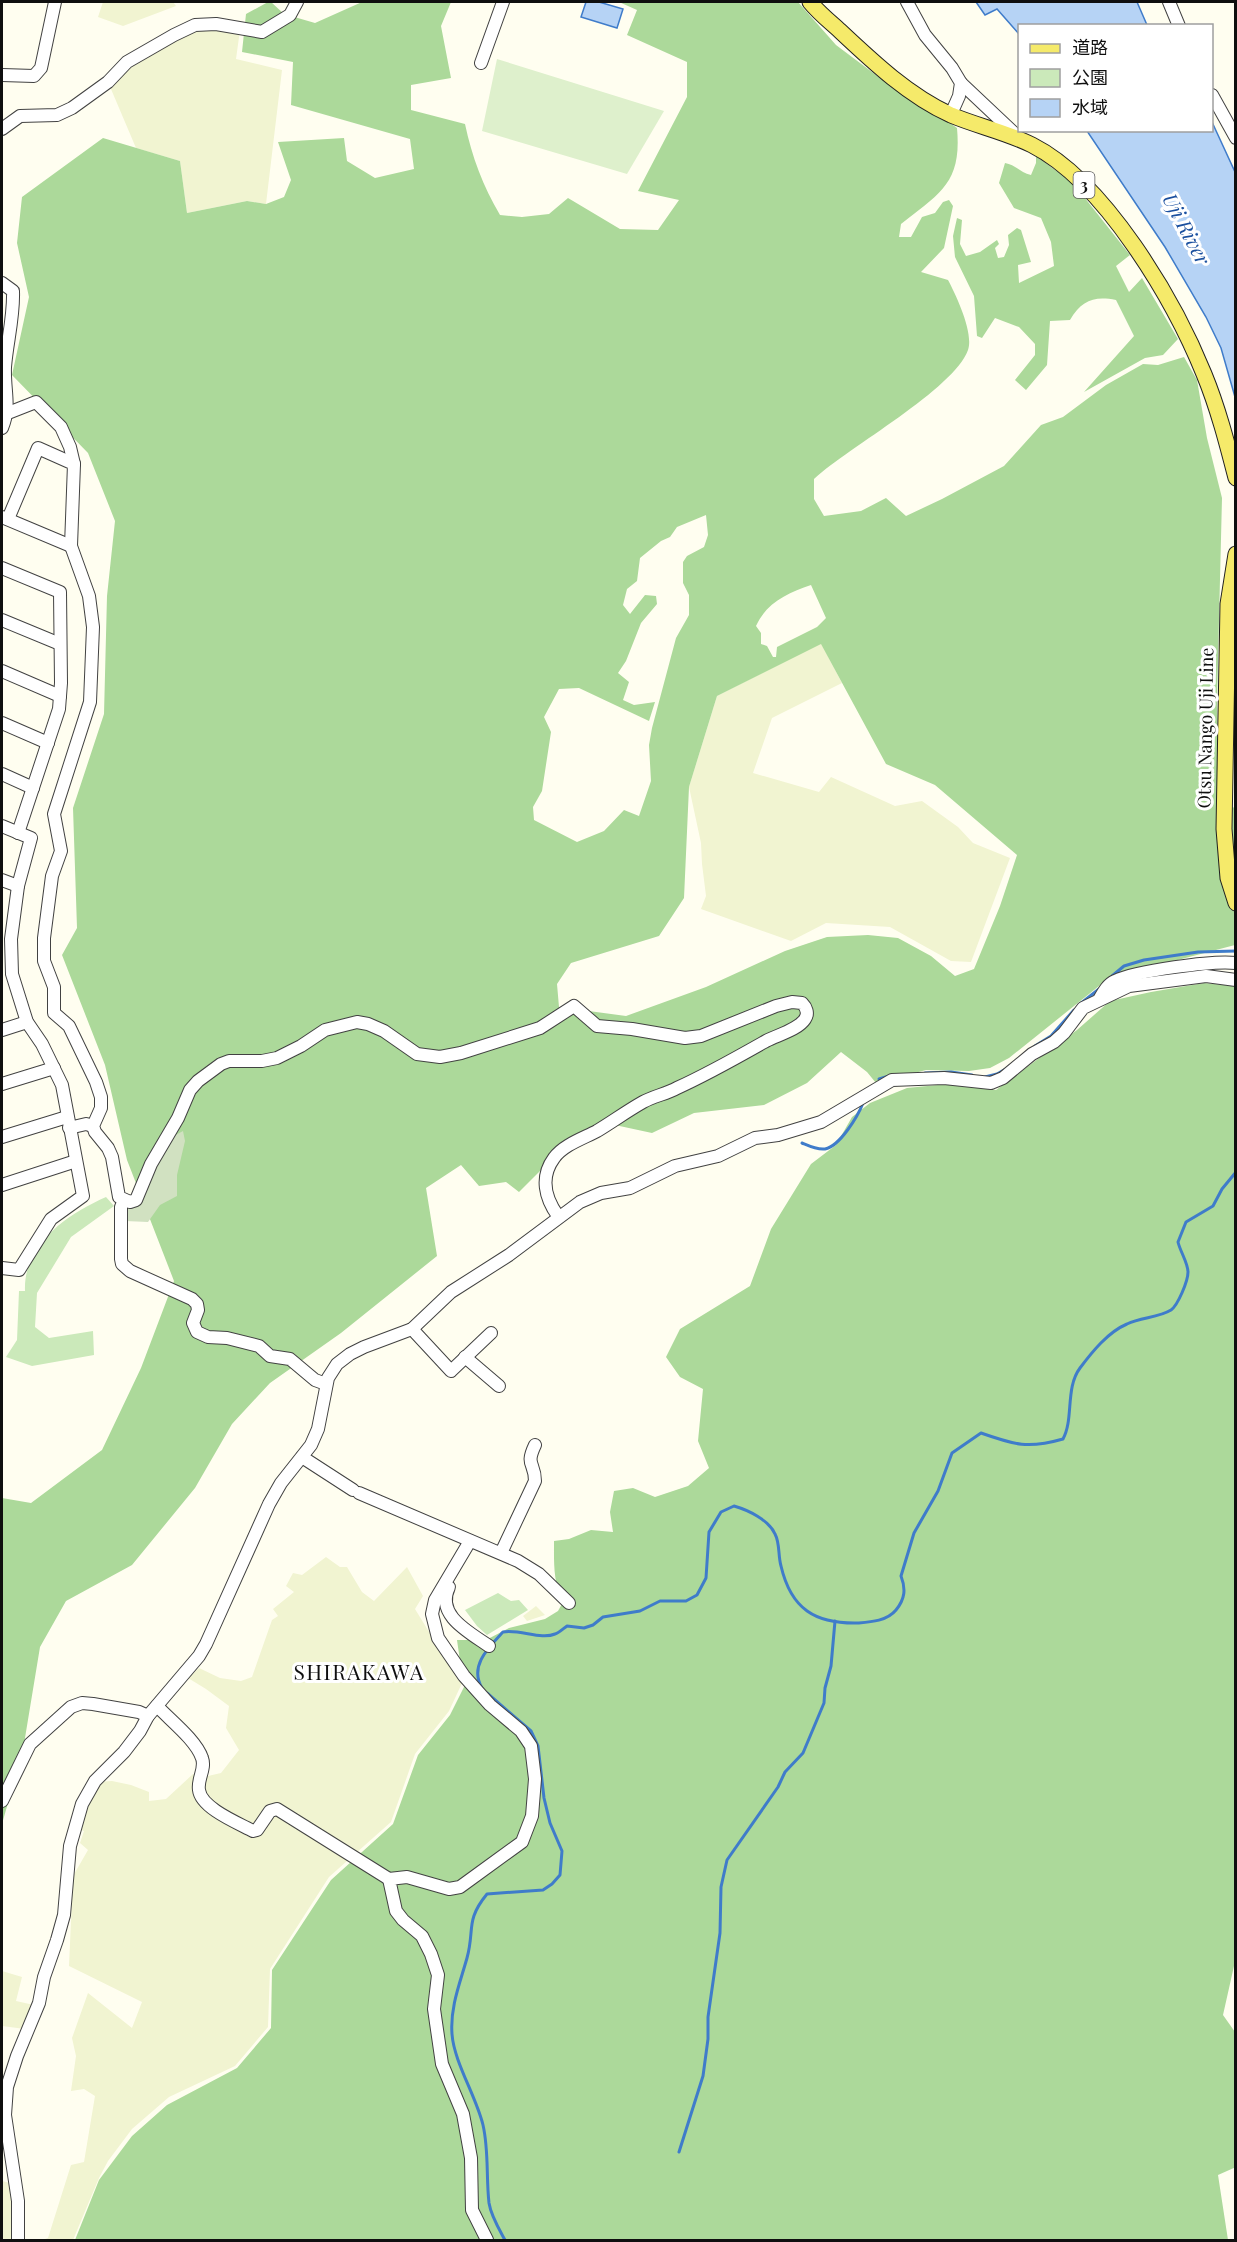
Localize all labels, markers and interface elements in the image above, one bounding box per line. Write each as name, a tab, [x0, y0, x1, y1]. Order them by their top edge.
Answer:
legend	[1018, 24, 1213, 132]
text: 道路	[1072, 35, 1108, 59]
text: 公園	[1072, 65, 1108, 89]
text: 水域	[1072, 95, 1108, 119]
road number: 3	[1074, 172, 1094, 198]
water label: Uji River	[1157, 188, 1218, 270]
street label: Otsu Nango Uji Line	[1192, 647, 1218, 809]
district label: SHIRAKAWA	[293, 1657, 425, 1685]

